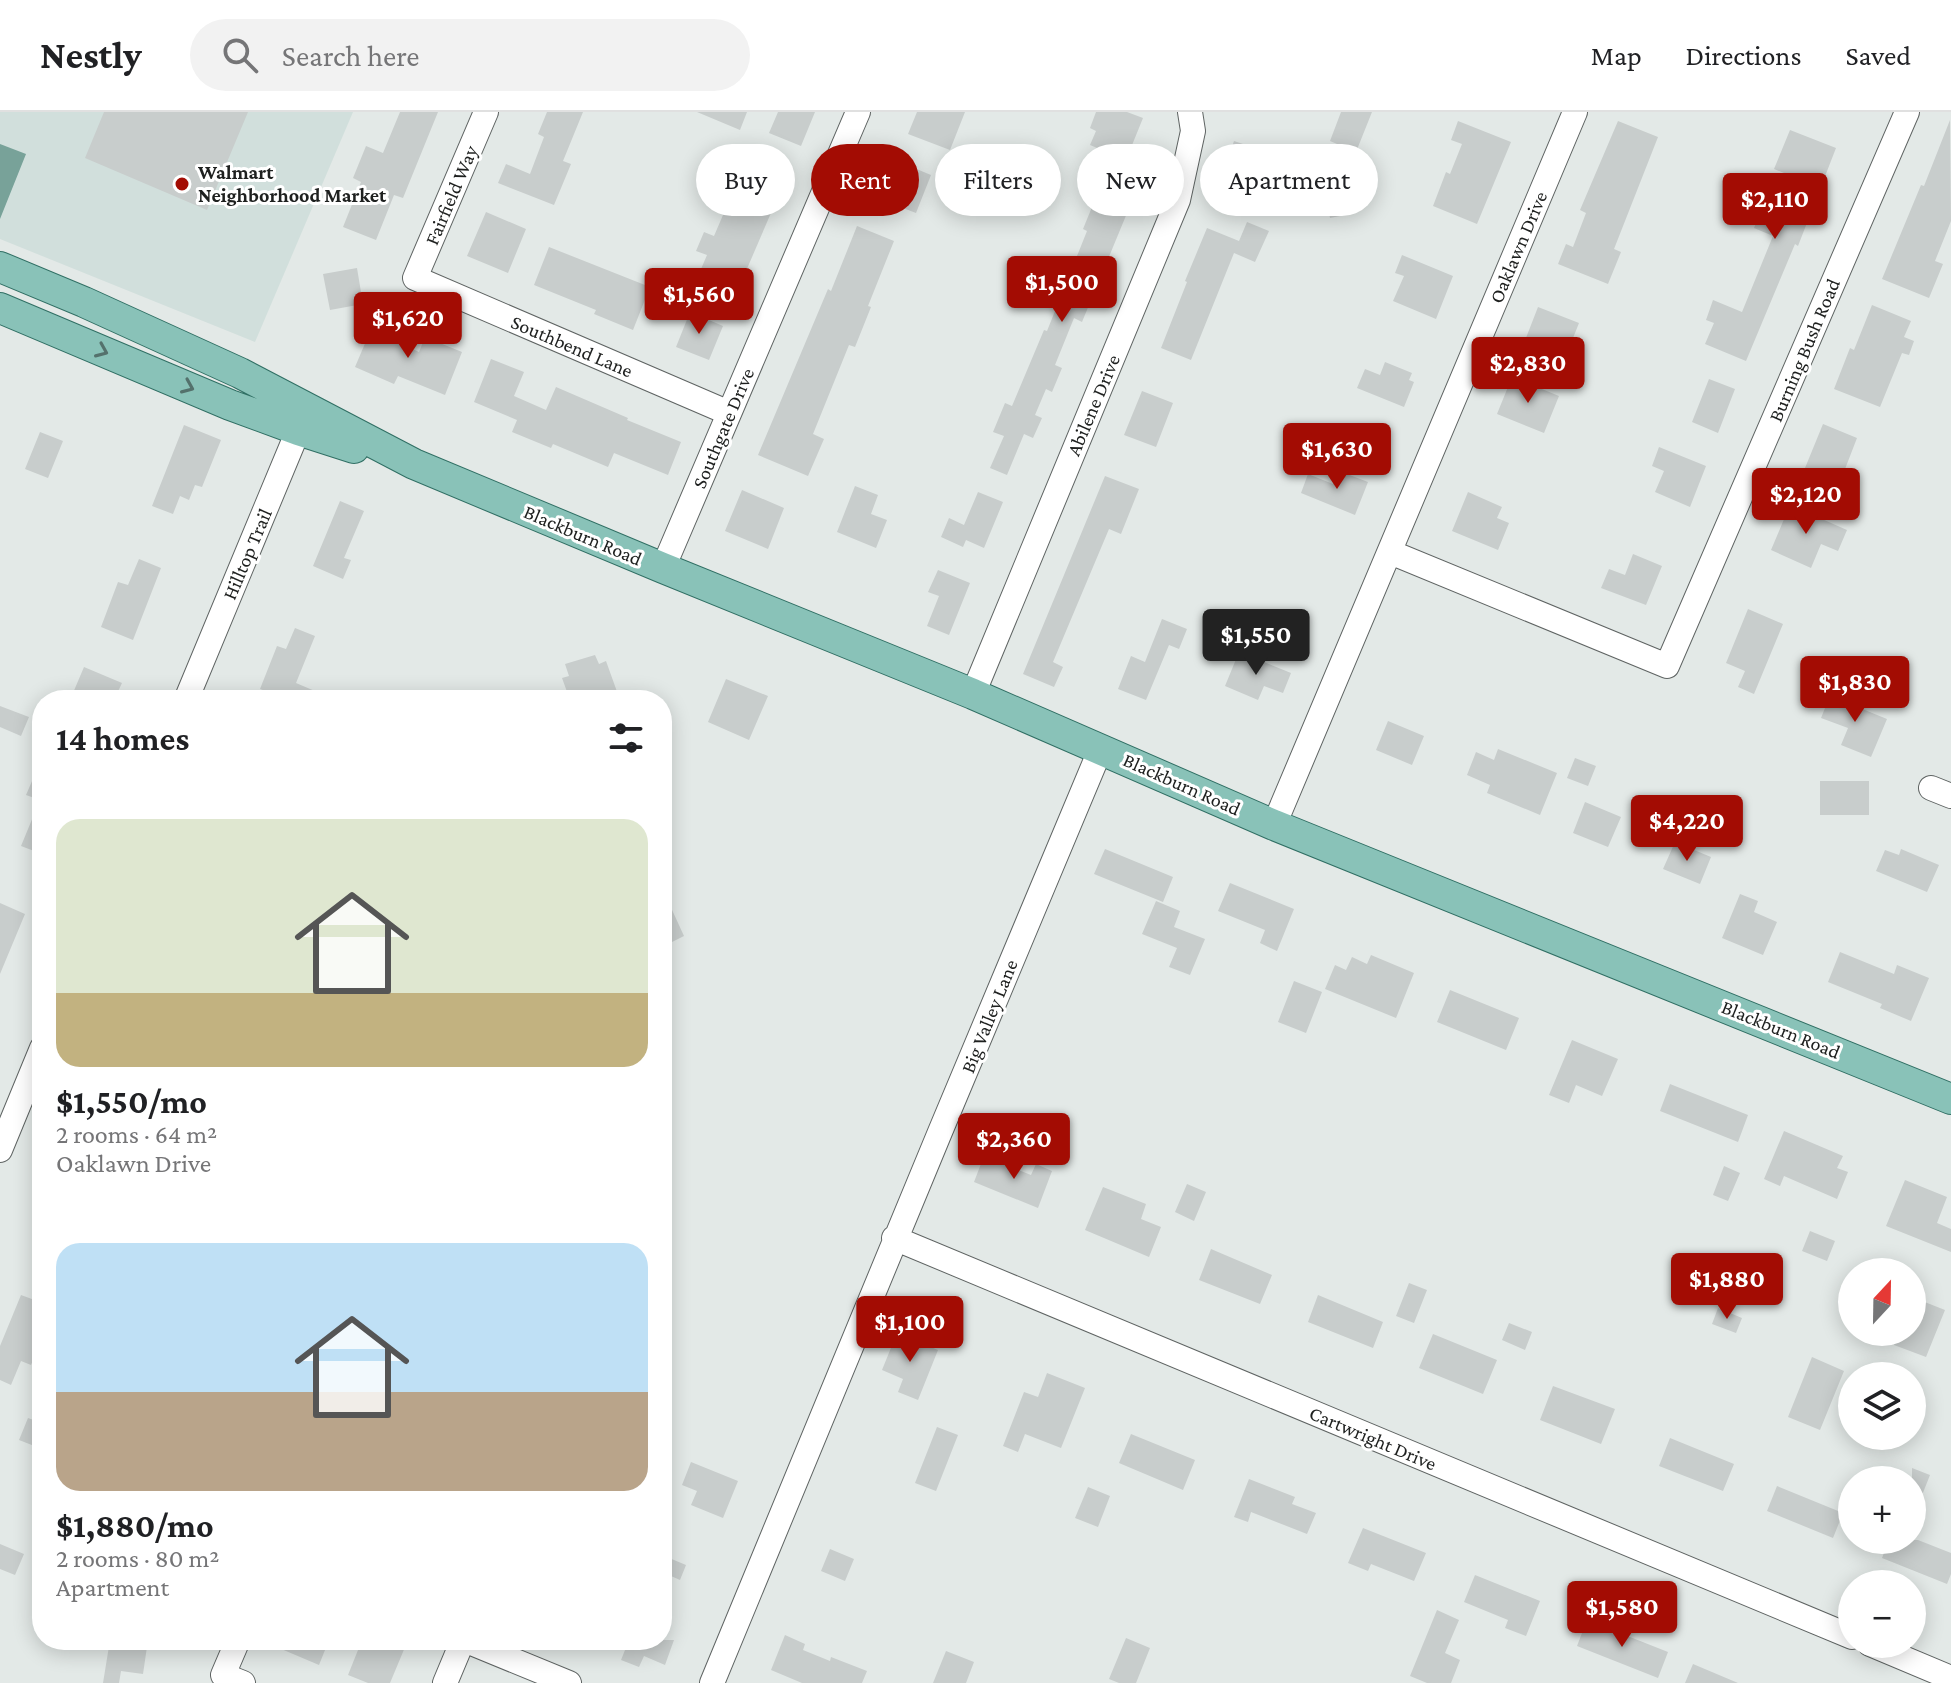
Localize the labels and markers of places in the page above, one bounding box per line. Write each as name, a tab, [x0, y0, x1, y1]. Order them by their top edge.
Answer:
place label: Walmart Neighborhood Market	[197, 161, 387, 206]
pin: $2,110	[1710, 173, 1840, 241]
marker: Walmart Neighborhood Market	[173, 175, 191, 193]
pin: $1,500	[997, 256, 1127, 324]
pin: $1,560	[634, 268, 764, 336]
pin: $1,620	[343, 292, 473, 360]
pin: $2,830	[1463, 337, 1593, 405]
pin: $1,630	[1272, 423, 1402, 491]
pin: $2,120	[1741, 468, 1871, 536]
pin: $1,550	[1191, 609, 1321, 677]
pin: $1,830	[1790, 656, 1920, 724]
pin: $4,220	[1622, 795, 1752, 863]
pin: $2,360	[949, 1113, 1079, 1181]
pin: $1,880	[1662, 1253, 1792, 1321]
pin: $1,100	[845, 1296, 975, 1364]
pin: $1,580	[1557, 1581, 1687, 1649]

